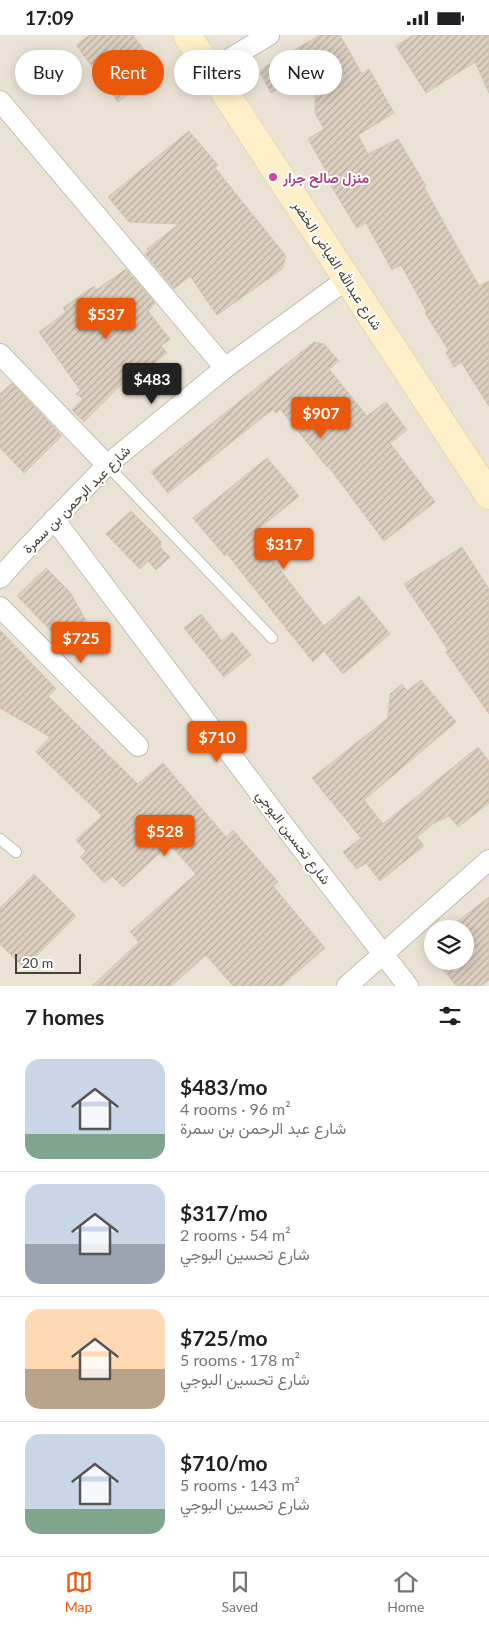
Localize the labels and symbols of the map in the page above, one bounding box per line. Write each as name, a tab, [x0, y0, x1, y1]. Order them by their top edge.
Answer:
place label: منزل صالح جرار	[282, 169, 369, 188]
marker: منزل صالح جرار	[267, 171, 279, 183]
street label: شارع عبدالله الفياض الخضر	[287, 196, 386, 335]
pin: $537	[76, 297, 136, 340]
pin: $483	[122, 363, 182, 405]
pin: $907	[291, 397, 351, 439]
street label: شارع عبد الرحمن بن سمرة	[19, 442, 136, 559]
pin: $317	[254, 527, 314, 570]
pin: $725	[51, 621, 111, 664]
pin: $710	[187, 721, 247, 763]
street label: شارع تحسين البوجي	[250, 787, 335, 890]
pin: $528	[135, 815, 195, 857]
scale bar	[15, 951, 81, 974]

